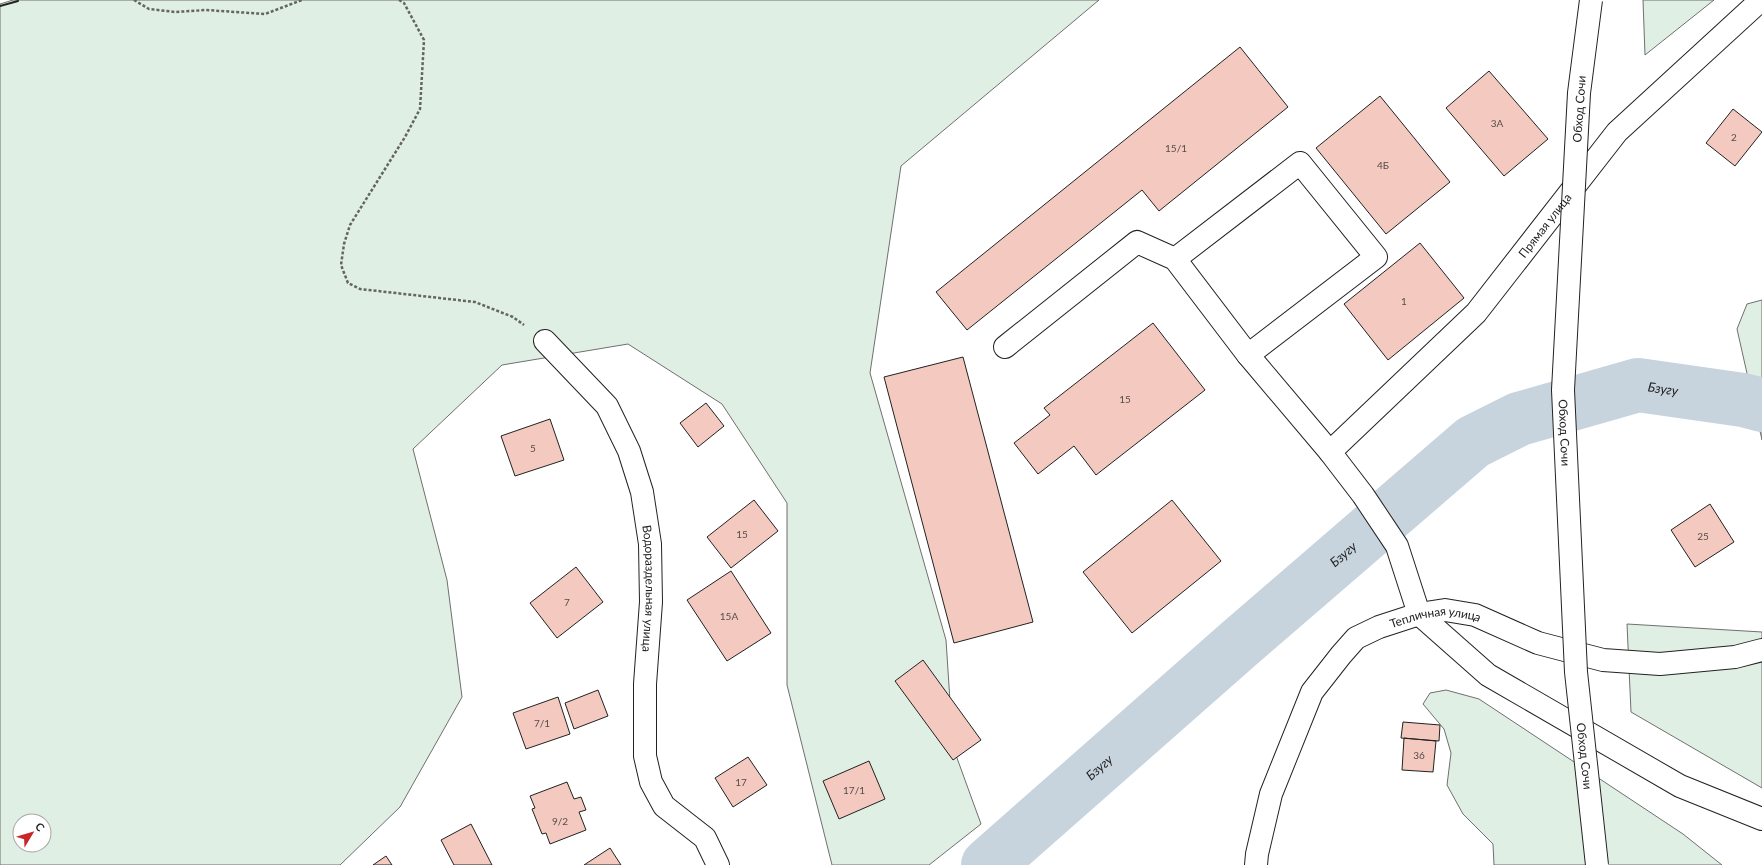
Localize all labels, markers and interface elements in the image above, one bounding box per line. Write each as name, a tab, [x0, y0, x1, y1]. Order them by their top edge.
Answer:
street label: Обход Сочи	[1569, 75, 1589, 143]
house number: 3А	[1491, 117, 1504, 129]
house number: 2	[1731, 131, 1737, 143]
house number: 15/1	[1165, 142, 1187, 154]
house number: 4Б	[1377, 159, 1389, 171]
street label: Прямая улица	[1515, 190, 1574, 260]
house number: 1	[1401, 295, 1407, 307]
water label: Бзугу	[1647, 379, 1680, 399]
house number: 15	[1119, 393, 1131, 405]
street label: Обход Сочи	[1556, 399, 1574, 467]
house number: 5	[530, 442, 536, 454]
street label: Водораздельная улица	[640, 524, 659, 653]
house number: 15	[736, 528, 748, 540]
house number: 25	[1697, 530, 1709, 542]
water label: Бзугу	[1326, 538, 1360, 570]
house number: 7	[564, 596, 570, 608]
street label: Тепличная улица	[1388, 602, 1484, 631]
house number: 15А	[720, 610, 738, 622]
house number: 7/1	[534, 717, 550, 729]
street label: Обход Сочи	[1574, 722, 1596, 790]
house number: 36	[1413, 749, 1425, 761]
water label: Бзугу	[1082, 751, 1116, 783]
house number: 17	[735, 776, 747, 788]
house number: 17/1	[843, 784, 865, 796]
north arrow	[12, 813, 52, 853]
house number: 9/2	[552, 815, 568, 827]
text: С	[33, 820, 48, 834]

